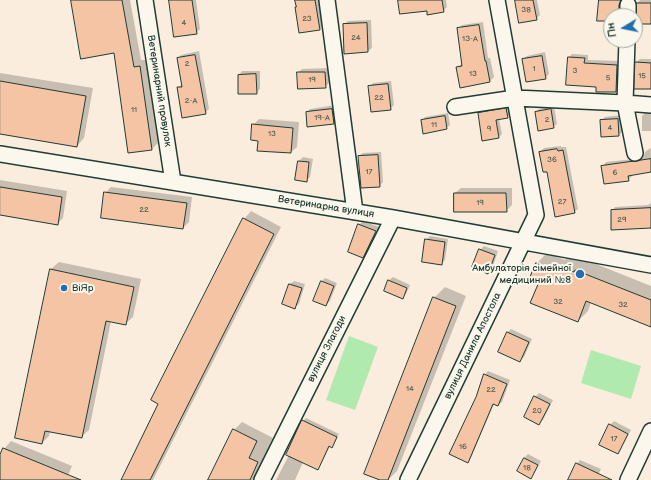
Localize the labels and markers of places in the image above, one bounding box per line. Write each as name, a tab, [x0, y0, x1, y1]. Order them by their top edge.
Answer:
place label: Амбулаторія сімейної медициний №8	[472, 262, 571, 286]
marker: Амбулаторія сімейної медициний №8	[574, 268, 586, 280]
place label: ВіЯр	[72, 282, 93, 294]
marker: ВіЯр	[59, 283, 69, 293]

